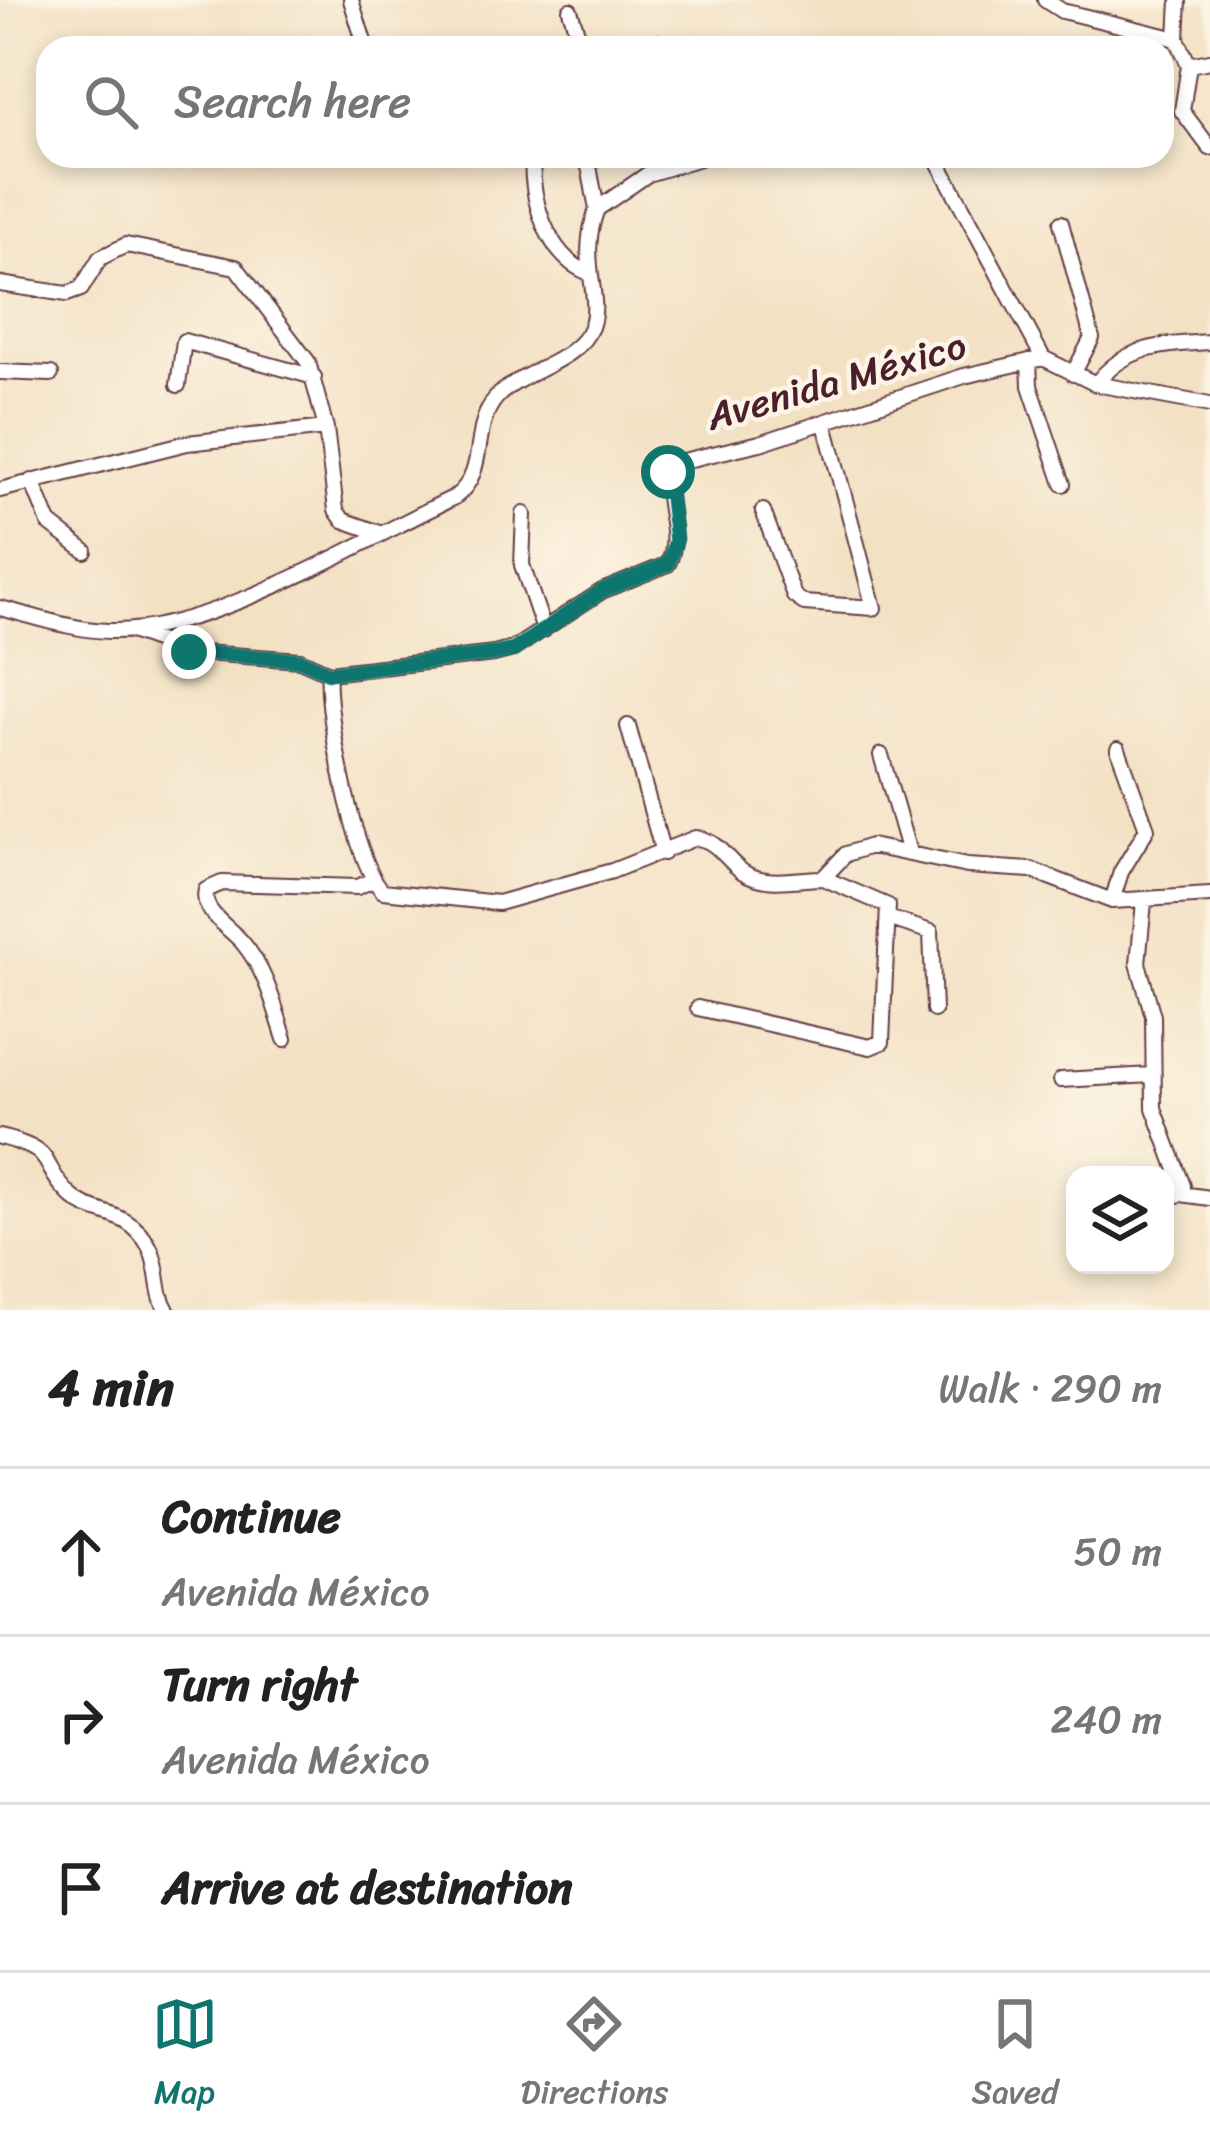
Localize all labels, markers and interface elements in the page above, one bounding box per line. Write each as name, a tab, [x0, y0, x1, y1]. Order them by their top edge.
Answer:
search box	[36, 36, 1174, 168]
text: Search here	[174, 62, 411, 142]
icon: search	[78, 69, 144, 135]
street label: Avenida México	[697, 310, 974, 451]
route start	[641, 445, 695, 499]
route end	[162, 625, 216, 679]
map controls	[1066, 1166, 1174, 1274]
button: layers	[1066, 1166, 1174, 1274]
text: 4 min	[48, 1343, 174, 1433]
text: Walk · 290 m	[939, 1354, 1162, 1423]
text: Continue	[162, 1477, 341, 1557]
text: 50 m	[1073, 1517, 1162, 1586]
icon: ahead	[48, 1519, 114, 1585]
text: Avenida México	[162, 1557, 430, 1626]
text: Turn right	[162, 1645, 357, 1725]
text: 240 m	[1050, 1685, 1162, 1754]
icon: right	[48, 1687, 114, 1753]
text: Avenida México	[162, 1725, 430, 1794]
text: Arrive at destination	[162, 1848, 572, 1928]
icon: arrive	[48, 1855, 114, 1921]
tab: Map	[152, 1991, 218, 2121]
tab: Directions	[521, 1991, 668, 2121]
tab: Saved	[971, 1991, 1058, 2121]

